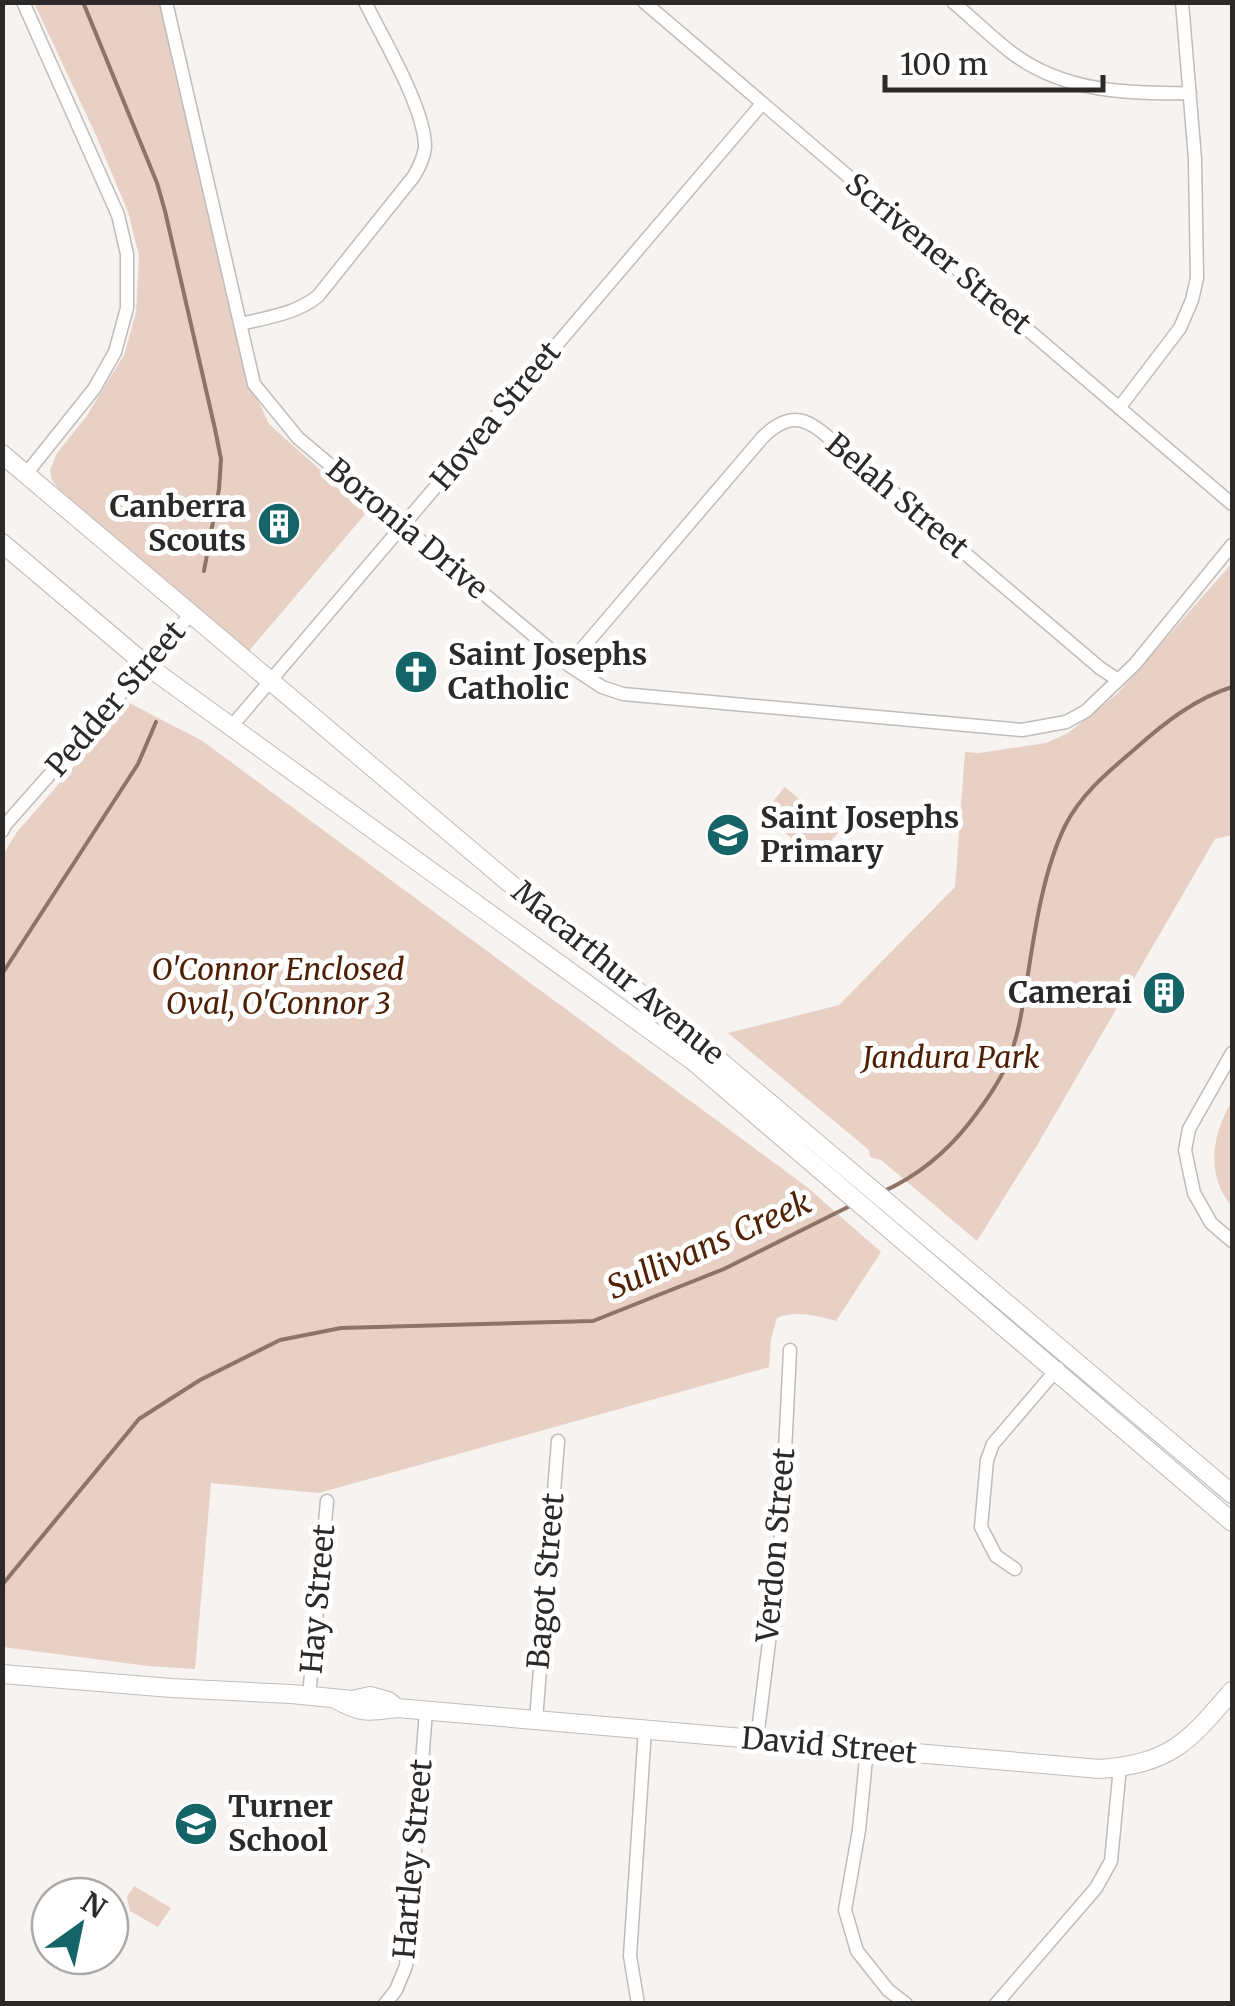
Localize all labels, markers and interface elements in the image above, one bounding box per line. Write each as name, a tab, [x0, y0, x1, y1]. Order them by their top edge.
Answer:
scale bar	[885, 30, 1102, 92]
text: 100 m	[900, 45, 988, 83]
street label: Scrivener Street	[838, 165, 1039, 342]
street label: Hovea Street	[422, 333, 569, 497]
street label: Belah Street	[819, 425, 977, 566]
street label: Boronia Drive	[319, 450, 496, 607]
place label: Canberra Scouts	[110, 487, 246, 559]
building icon: Canberra Scouts	[256, 501, 302, 547]
street label: Pedder Street	[37, 613, 193, 784]
place label: Saint Josephs Catholic	[448, 635, 647, 707]
church icon: Saint Josephs Catholic	[393, 649, 439, 695]
place label: Saint Josephs Primary	[760, 798, 959, 870]
school or university icon: Saint Josephs Primary	[705, 812, 751, 858]
street label: Macarthur Avenue	[505, 872, 733, 1072]
park label: O'Connor Enclosed Oval, O'Connor 3	[152, 950, 405, 1022]
building icon: Camerai	[1141, 970, 1187, 1016]
place label: Camerai	[1009, 973, 1132, 1011]
park label: Jandura Park	[859, 1038, 1040, 1076]
water label: Sullivans Creek	[601, 1182, 818, 1308]
street label: Verdon Street	[747, 1446, 802, 1645]
street label: Bagot Street	[518, 1491, 572, 1671]
street label: Hay Street	[292, 1522, 342, 1675]
street label: David Street	[740, 1718, 919, 1772]
street label: Hartley Street	[384, 1757, 440, 1960]
place label: Turner School	[228, 1787, 333, 1859]
school or university icon: Turner School	[173, 1801, 219, 1847]
north arrow	[30, 1876, 130, 1976]
text: N	[75, 1884, 113, 1926]

